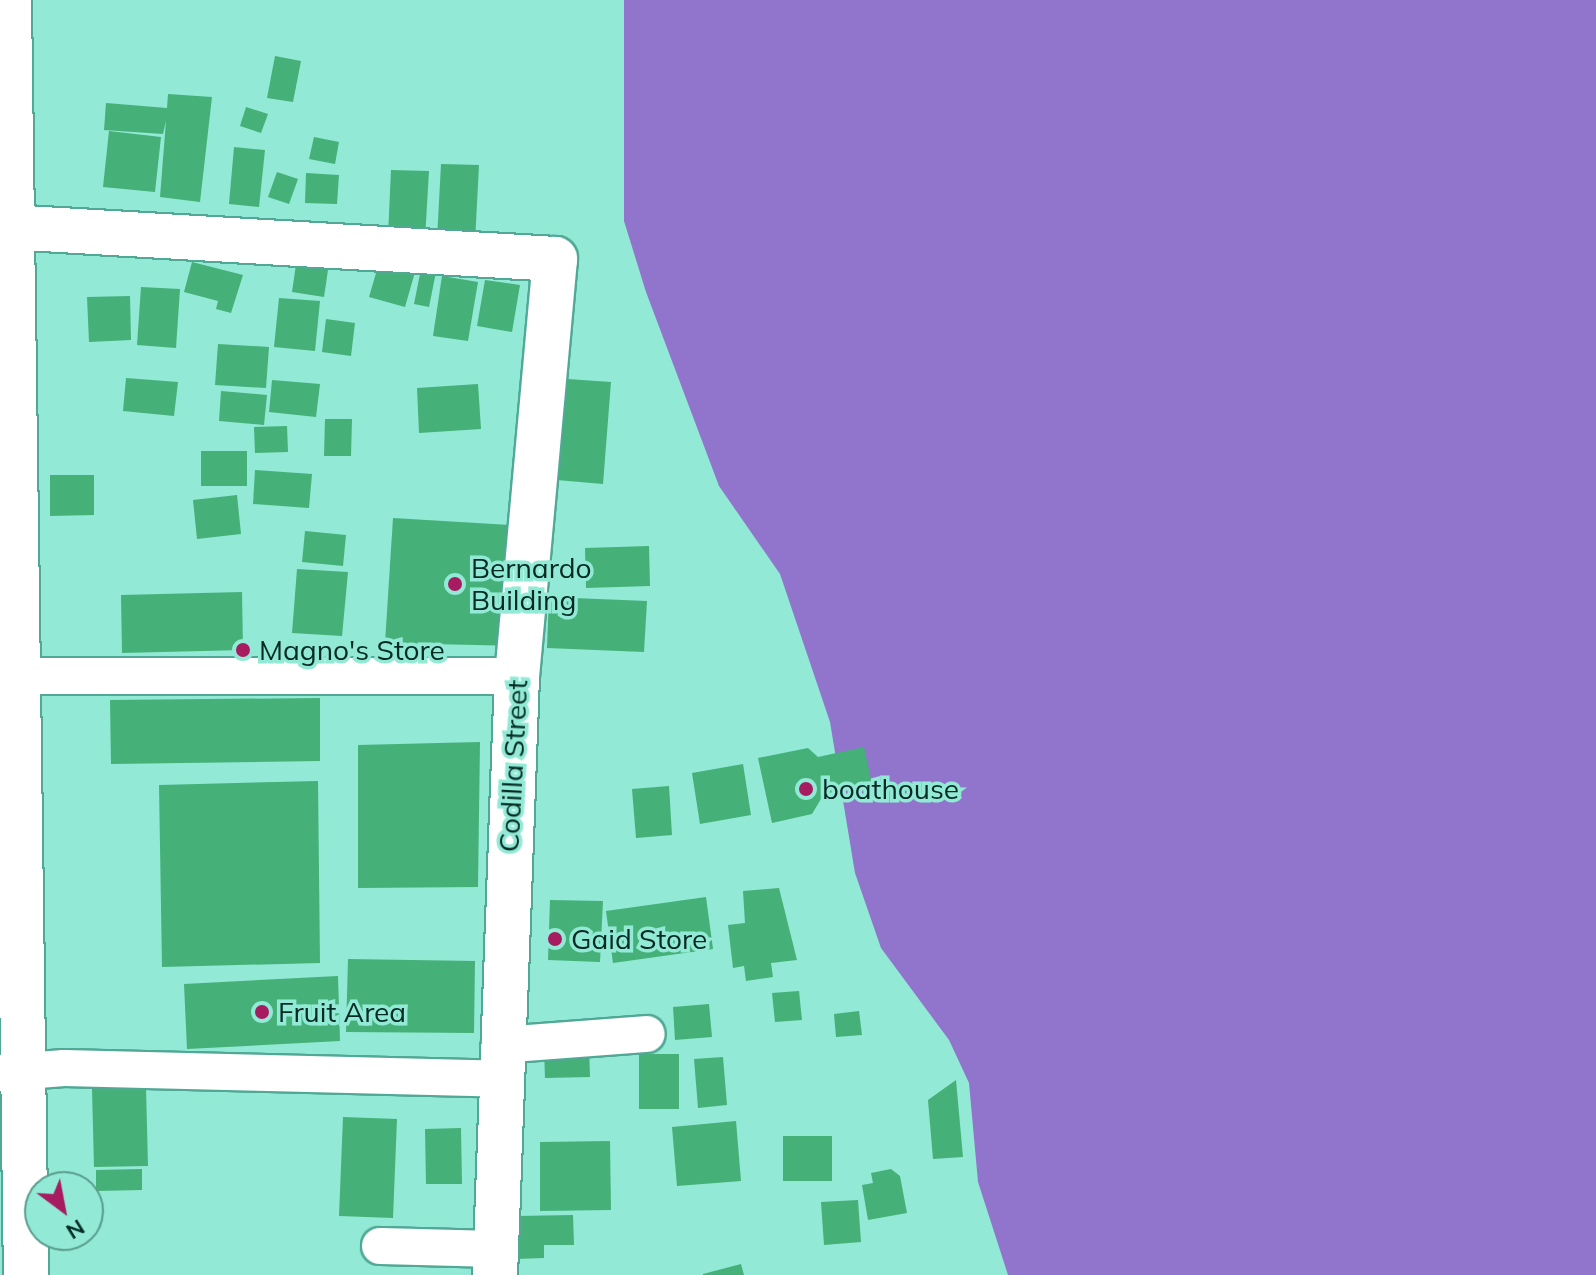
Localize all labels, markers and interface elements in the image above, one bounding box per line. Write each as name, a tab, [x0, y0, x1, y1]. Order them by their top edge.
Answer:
place label: Bernardo Building	[471, 551, 591, 617]
marker: Bernardo Building	[446, 575, 464, 593]
place label: Magno's Store	[259, 633, 445, 667]
marker: Magno's Store	[234, 641, 252, 659]
street label: Codilla Street	[492, 679, 534, 853]
place label: boathouse	[822, 772, 959, 806]
marker: boathouse	[797, 780, 815, 798]
place label: Gaid Store	[571, 922, 707, 956]
marker: Gaid Store	[546, 930, 564, 948]
place label: Fruit Area	[278, 995, 406, 1029]
marker: Fruit Area	[253, 1003, 271, 1021]
north arrow	[24, 1171, 104, 1251]
text: N	[61, 1213, 90, 1246]

